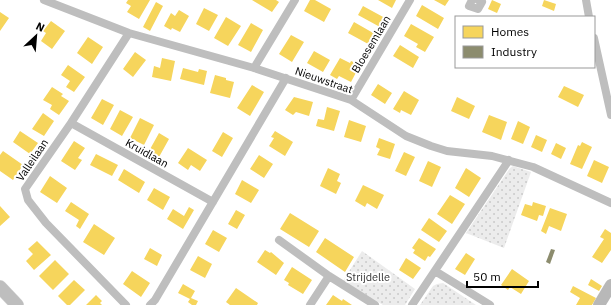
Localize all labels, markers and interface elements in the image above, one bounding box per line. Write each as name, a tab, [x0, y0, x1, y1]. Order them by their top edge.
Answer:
street label: Bloesemlaan	[348, 13, 394, 75]
north arrow	[16, 16, 56, 56]
legend	[455, 16, 595, 68]
text: N	[34, 19, 47, 35]
text: Homes	[491, 24, 529, 39]
text: Industry	[491, 44, 537, 59]
street label: Nieuwstraat	[293, 64, 355, 96]
street label: Kruidlaan	[123, 135, 171, 171]
street label: Valleilaan	[13, 136, 51, 184]
scale bar	[467, 263, 538, 289]
text: 50 m	[473, 269, 501, 284]
park label: Strijdelle	[346, 270, 390, 284]

